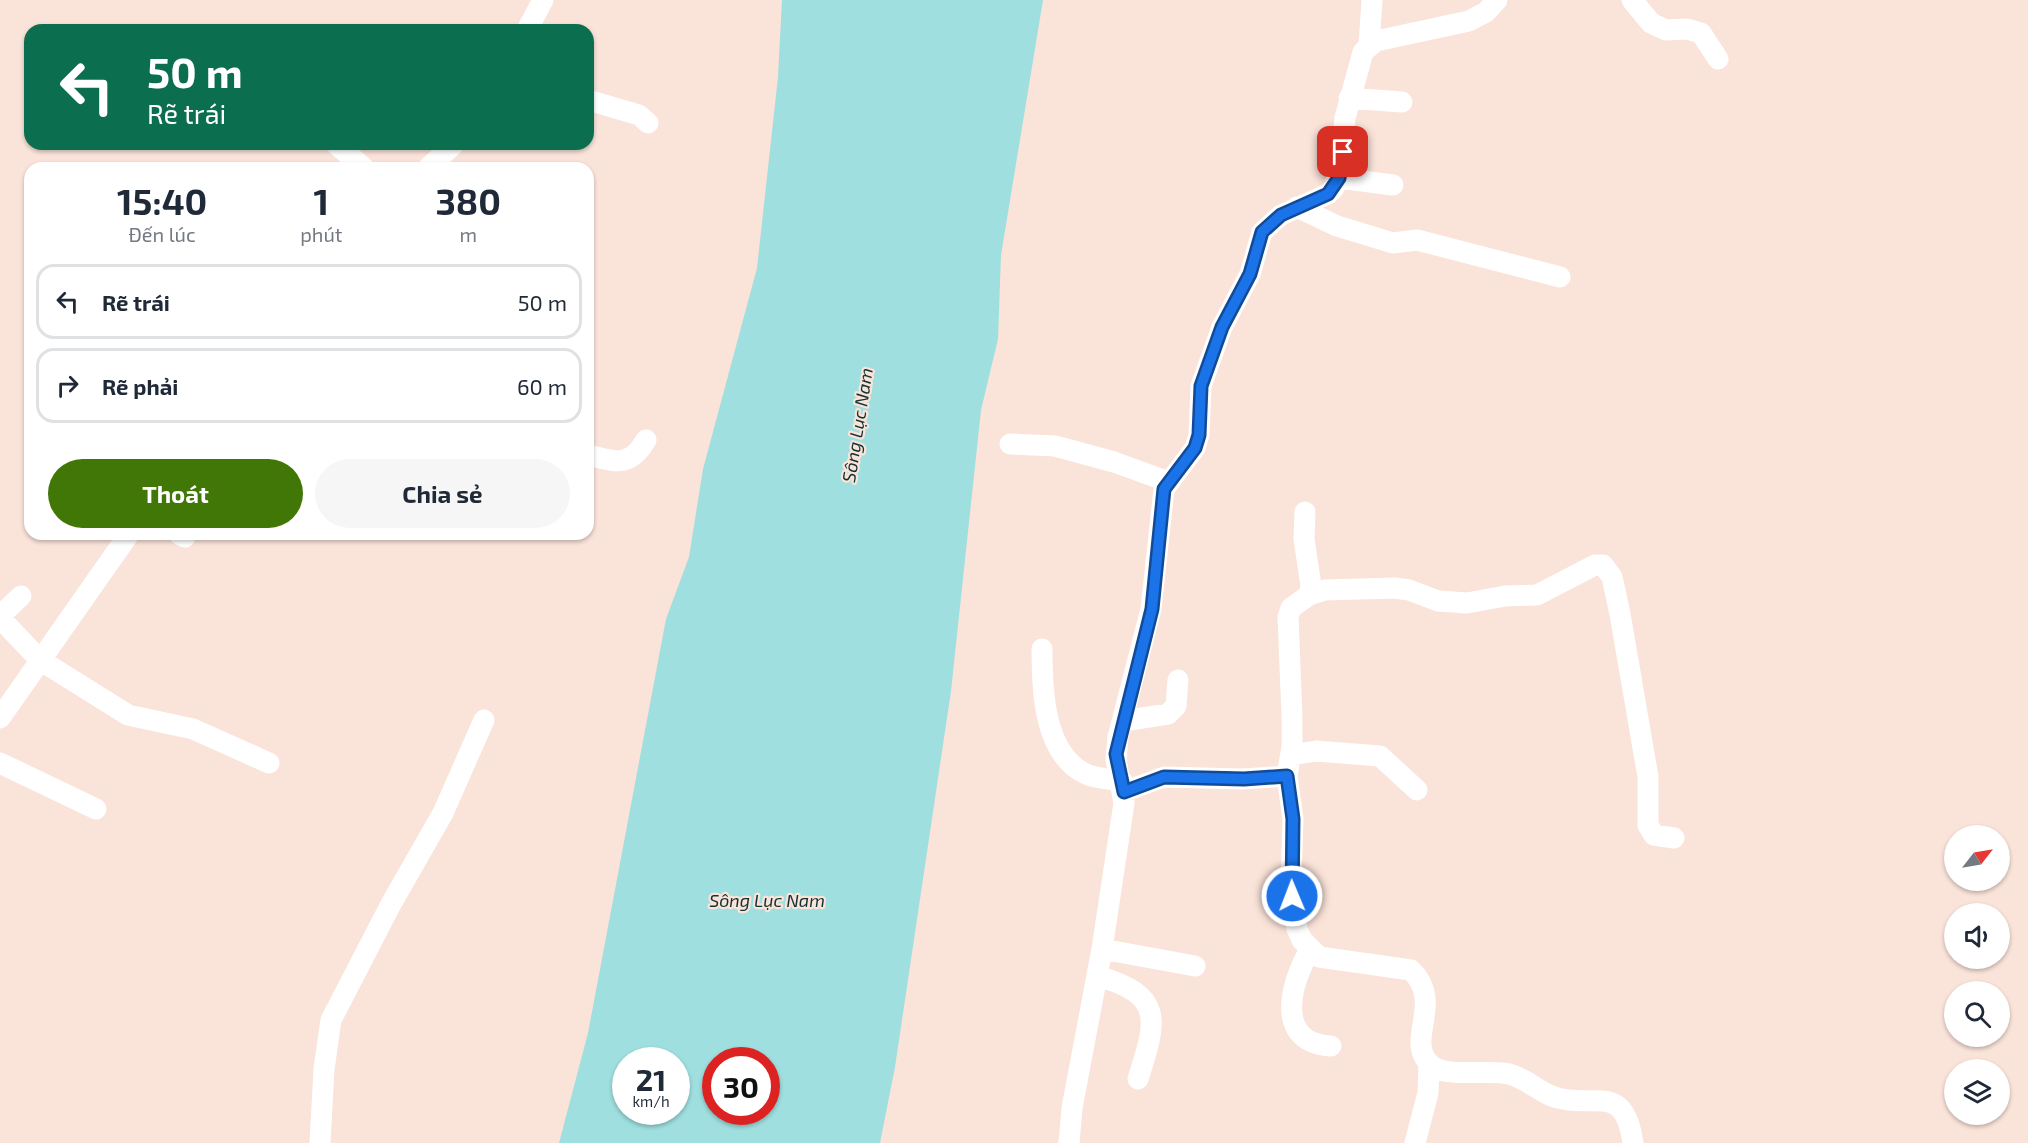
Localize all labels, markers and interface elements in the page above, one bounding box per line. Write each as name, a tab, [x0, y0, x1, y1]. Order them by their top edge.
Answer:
text: 50 m	[147, 46, 243, 96]
icon: left	[48, 48, 126, 126]
text: Rẽ trái	[147, 97, 226, 129]
pin	[1317, 126, 1368, 177]
icon: arrive	[1326, 135, 1359, 168]
text: 15:40	[117, 179, 207, 222]
text: 1	[314, 179, 329, 222]
text: 380	[435, 179, 501, 222]
text: Đến lúc	[128, 222, 196, 246]
text: phút	[300, 222, 342, 246]
text: m	[459, 222, 477, 246]
icon: left	[51, 285, 84, 318]
text: Rẽ trái	[102, 289, 170, 315]
text: 50 m	[518, 289, 567, 315]
water label: Sông Lục Nam	[837, 366, 877, 484]
icon: right	[51, 369, 84, 402]
text: Rẽ phải	[102, 373, 178, 399]
text: 60 m	[517, 373, 567, 399]
button: Thoát	[48, 459, 303, 528]
button: Chia sẻ	[315, 459, 570, 528]
north arrow	[1944, 825, 2010, 891]
map controls	[1944, 825, 2010, 1125]
position arrow	[1260, 864, 1324, 928]
water label: Sông Lục Nam	[709, 889, 825, 911]
button: sound	[1944, 903, 2010, 969]
button: search	[1944, 981, 2010, 1047]
speed limit sign: 30	[702, 1047, 780, 1125]
button: layers	[1944, 1059, 2010, 1125]
text: 21	[636, 1061, 666, 1097]
text: km/h	[632, 1092, 670, 1110]

